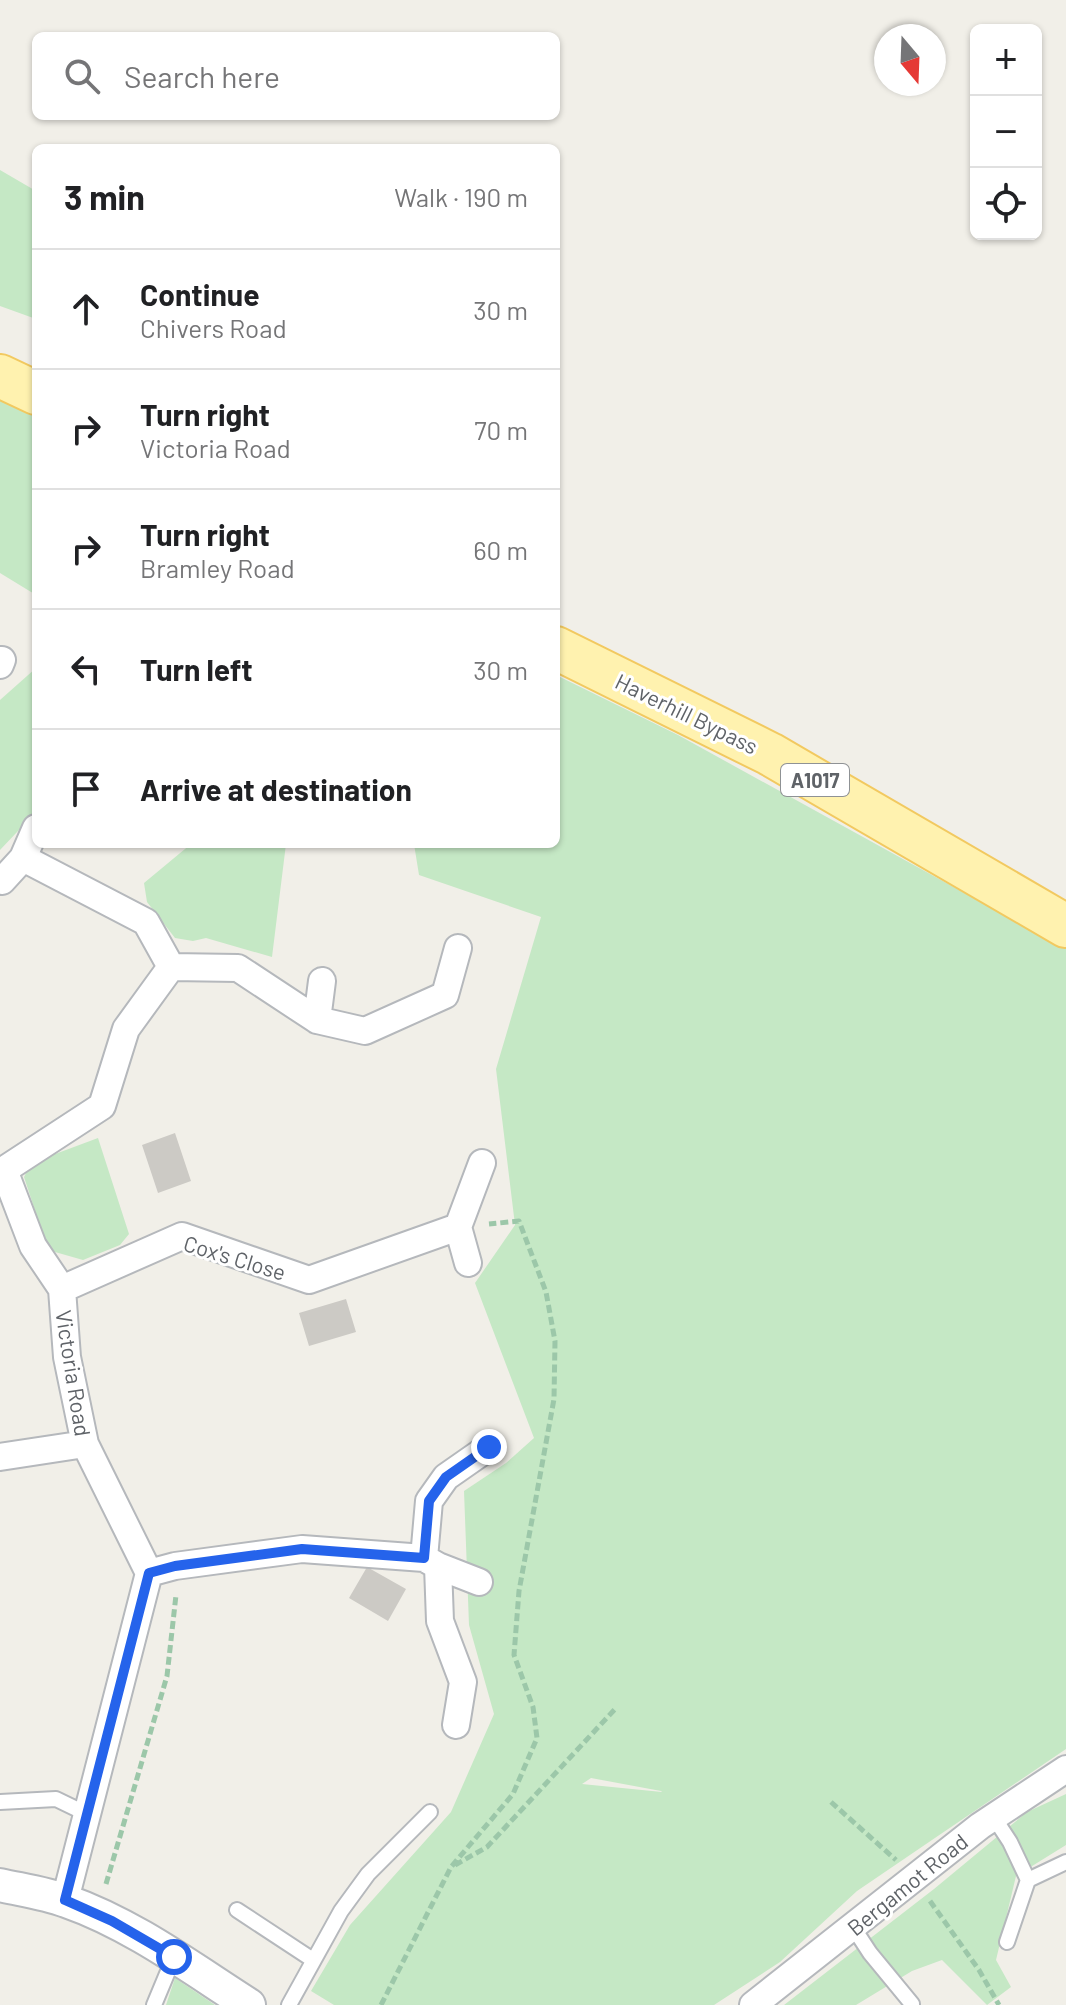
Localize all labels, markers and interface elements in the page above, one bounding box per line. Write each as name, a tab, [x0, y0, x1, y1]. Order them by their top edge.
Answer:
north arrow	[874, 24, 946, 96]
map controls	[970, 24, 1042, 240]
button: +	[970, 24, 1042, 96]
search box	[32, 32, 560, 120]
icon: search	[60, 54, 104, 98]
text: Search here	[124, 58, 280, 94]
button: −	[970, 96, 1042, 168]
button: locate	[970, 168, 1042, 240]
text: 3 min	[64, 176, 145, 217]
text: Walk · 190 m	[394, 181, 528, 212]
text: Continue	[140, 276, 260, 312]
icon: ahead	[64, 287, 108, 331]
text: 30 m	[473, 294, 528, 325]
text: Chivers Road	[140, 312, 287, 343]
text: Turn right	[140, 396, 270, 432]
icon: right	[64, 407, 108, 451]
text: 70 m	[474, 414, 528, 445]
text: Victoria Road	[140, 432, 291, 463]
text: Turn right	[140, 516, 270, 552]
icon: right	[64, 527, 108, 571]
text: 60 m	[473, 534, 528, 565]
text: Bramley Road	[140, 552, 295, 583]
icon: left	[64, 647, 108, 691]
text: Turn left	[140, 651, 253, 687]
text: 30 m	[473, 654, 528, 685]
street label: Haverhill Bypass	[612, 667, 762, 759]
road number: A1017	[781, 764, 849, 796]
icon: arrive	[64, 767, 108, 811]
text: Arrive at destination	[140, 771, 412, 807]
street label: Cox's Close	[181, 1229, 289, 1285]
street label: Victoria Road	[51, 1308, 97, 1438]
route end	[471, 1429, 507, 1465]
street label: Bergamot Road	[842, 1828, 972, 1940]
route start	[156, 1939, 192, 1975]

